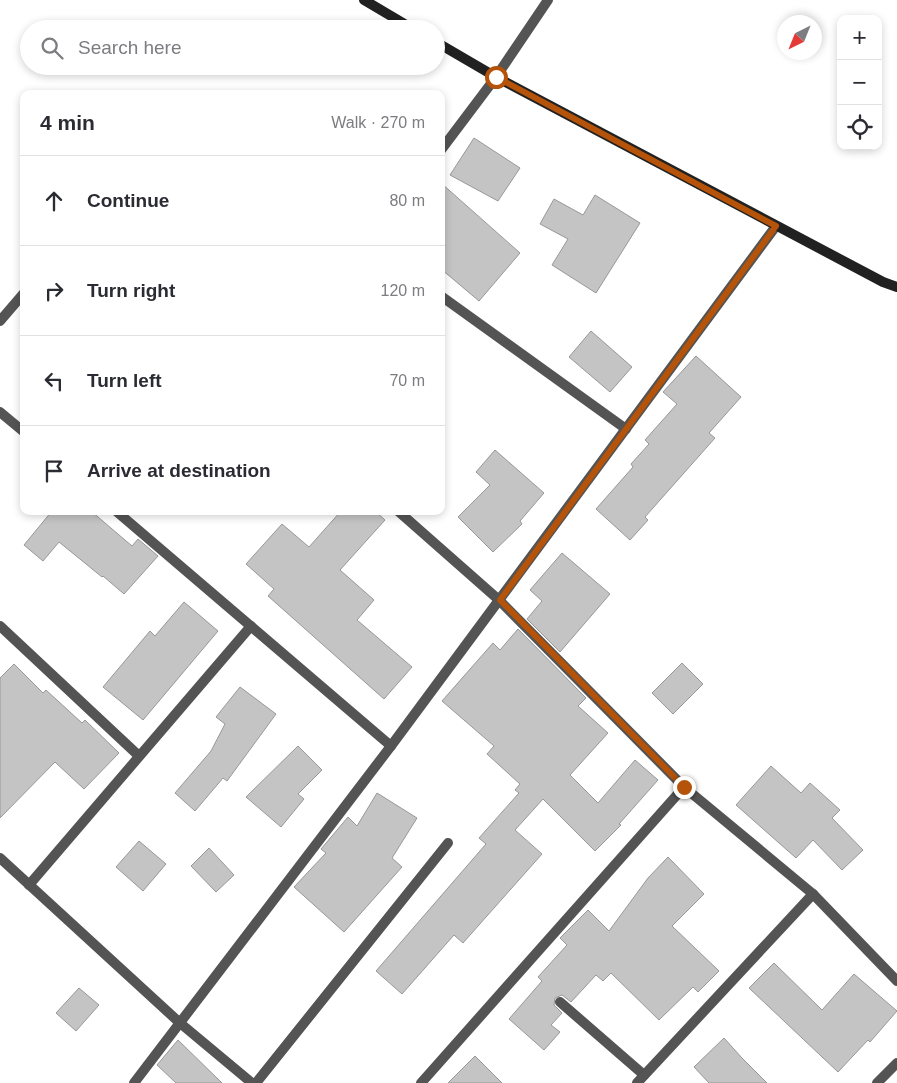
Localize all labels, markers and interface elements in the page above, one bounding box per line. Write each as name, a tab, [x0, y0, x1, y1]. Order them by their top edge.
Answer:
north arrow	[777, 15, 822, 60]
map controls	[837, 15, 882, 150]
button: +	[837, 15, 882, 60]
search box	[20, 20, 445, 75]
icon: search	[38, 34, 66, 62]
text: Search here	[78, 37, 182, 58]
button: −	[837, 60, 882, 105]
route start	[485, 66, 508, 89]
button: locate	[837, 105, 882, 150]
text: 4 min	[40, 111, 95, 134]
text: Walk · 270 m	[331, 114, 425, 131]
icon: ahead	[40, 187, 68, 215]
text: Continue	[87, 190, 169, 211]
text: 80 m	[389, 192, 425, 209]
icon: right	[40, 277, 68, 305]
text: Turn right	[87, 280, 175, 301]
text: 120 m	[381, 282, 425, 299]
icon: left	[40, 367, 68, 395]
text: Turn left	[87, 370, 162, 391]
text: 70 m	[389, 372, 425, 389]
icon: arrive	[40, 457, 68, 485]
text: Arrive at destination	[87, 460, 271, 481]
route end	[673, 776, 696, 799]

